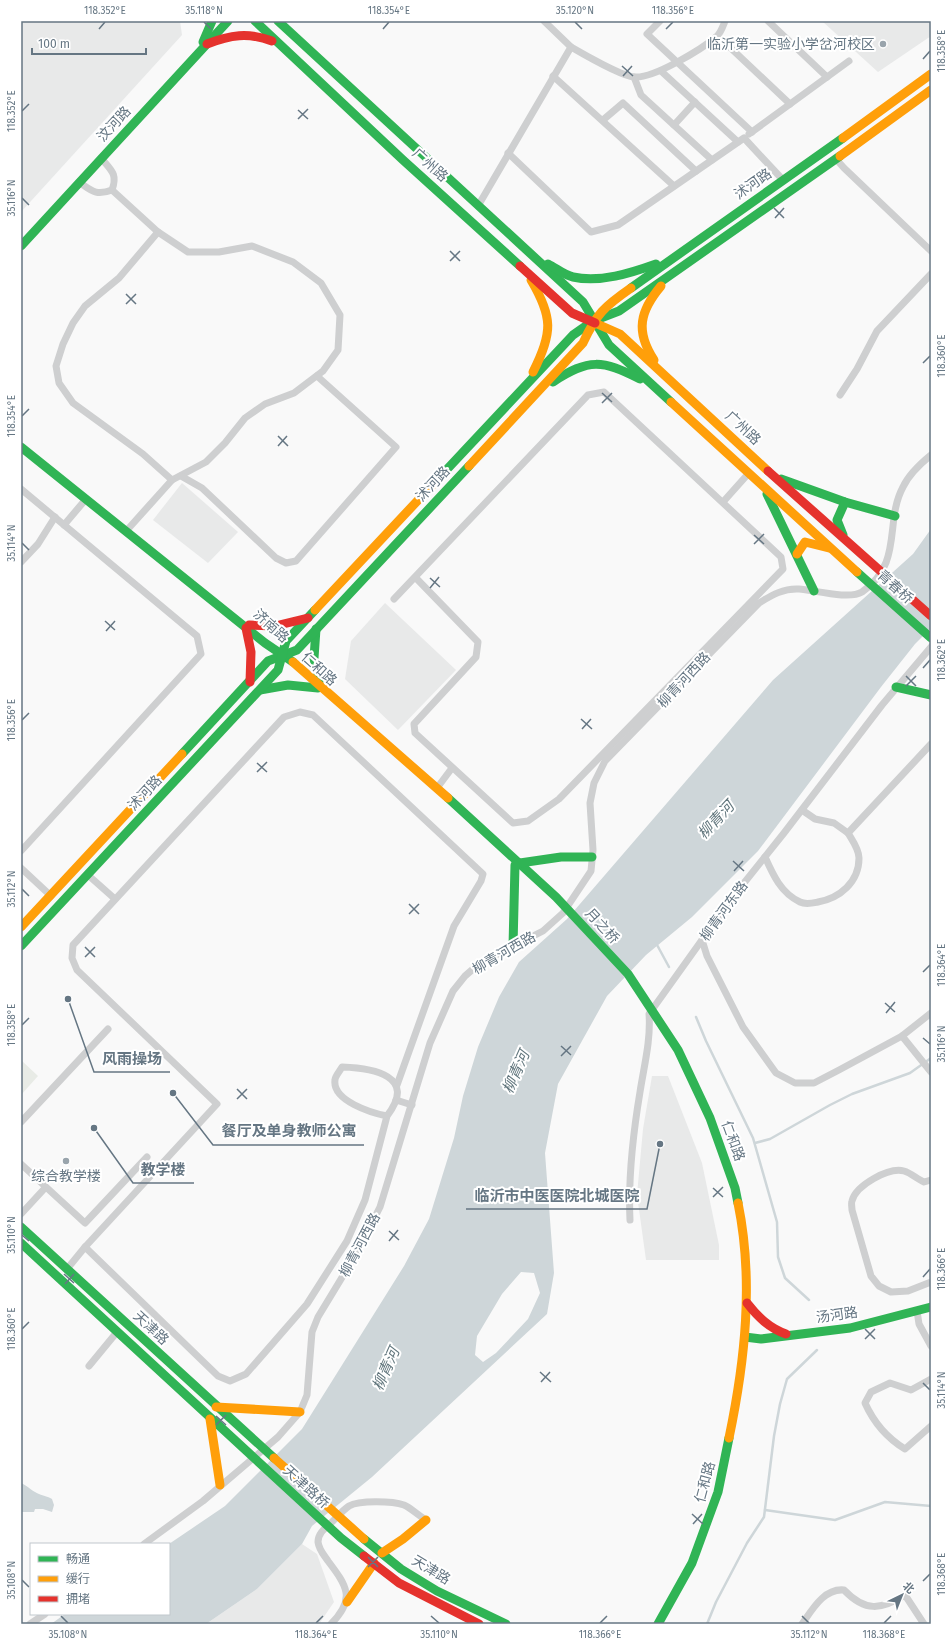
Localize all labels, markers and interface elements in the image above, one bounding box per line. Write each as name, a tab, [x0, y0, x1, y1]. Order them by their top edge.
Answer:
text: 118.352°E	[84, 5, 126, 17]
text: 35.118°N	[185, 5, 223, 17]
text: 118.354°E	[368, 5, 410, 17]
text: 35.120°N	[556, 5, 594, 17]
text: 118.356°E	[652, 5, 694, 17]
scale bar	[32, 30, 146, 56]
text: 118.358°E	[936, 30, 948, 72]
place label: 临沂第一实验小学岔河校区	[707, 36, 875, 53]
text: 100 m	[38, 37, 70, 51]
marker: 临沂第一实验小学岔河校区	[878, 39, 888, 49]
text: 118.352°E	[6, 90, 18, 132]
street label: 汶河路	[93, 103, 135, 145]
street label: 广州路	[409, 145, 451, 185]
street label: 沭河路	[731, 165, 775, 203]
text: 35.116°N	[6, 179, 18, 217]
text: 118.360°E	[936, 335, 948, 378]
text: 118.354°E	[6, 395, 18, 437]
street label: 广州路	[722, 407, 764, 449]
street label: 沭河路	[412, 463, 454, 505]
text: 35.114°N	[6, 524, 18, 562]
street label: 青春桥	[874, 567, 916, 607]
street label: 济南路	[250, 606, 292, 646]
text: 118.362°E	[936, 639, 948, 681]
street label: 仁和路	[298, 649, 340, 689]
street label: 柳青河西路	[654, 649, 714, 711]
text: 118.356°E	[6, 699, 18, 741]
street label: 沭河路	[124, 772, 166, 814]
water label: 柳青河	[694, 795, 740, 843]
text: 35.112°N	[6, 871, 18, 907]
street label: 柳青河东路	[697, 878, 751, 944]
street label: 月之桥	[581, 905, 623, 947]
street label: 柳青河西路	[469, 928, 539, 978]
text: 118.364°E	[936, 944, 948, 986]
text: 118.358°E	[6, 1004, 18, 1046]
text: 35.116°N	[936, 1025, 948, 1063]
callout: 风雨操场	[94, 1045, 170, 1072]
water label: 柳青河	[499, 1045, 535, 1096]
text: 风雨操场	[102, 1050, 162, 1068]
callout: 餐厅及单身教师公寓	[213, 1118, 364, 1145]
street label: 仁和路	[718, 1118, 748, 1164]
text: 餐厅及单身教师公寓	[221, 1122, 357, 1140]
marker: 综合教学楼	[61, 1156, 71, 1166]
callout: 教学楼	[133, 1156, 194, 1183]
text: 教学楼	[140, 1161, 186, 1179]
place label: 综合教学楼	[31, 1168, 101, 1185]
callout: 临沂市中医医院北城医院	[466, 1182, 647, 1209]
text: 临沂市中医医院北城医院	[474, 1187, 640, 1205]
street label: 柳青河西路	[336, 1210, 384, 1280]
text: 35.110°N	[6, 1216, 18, 1254]
text: 118.366°E	[936, 1248, 948, 1290]
street label: 汤河路	[815, 1304, 859, 1326]
street label: 天津路	[130, 1307, 172, 1349]
text: 118.360°E	[6, 1308, 18, 1351]
water label: 柳青河	[369, 1342, 405, 1393]
text: 35.114°N	[936, 1371, 948, 1409]
street label: 仁和路	[691, 1460, 719, 1504]
street label: 天津路桥	[280, 1462, 332, 1512]
legend	[30, 1543, 170, 1615]
text: 畅通	[66, 1552, 90, 1566]
street label: 天津路	[409, 1552, 453, 1588]
text: 118.368°E	[936, 1553, 948, 1595]
text: 35.108°N	[6, 1561, 18, 1599]
text: 缓行	[66, 1572, 90, 1586]
north arrow	[882, 1575, 922, 1615]
text: 北	[900, 1580, 917, 1597]
text: 拥堵	[66, 1592, 90, 1606]
text: 35.108°N	[49, 1629, 87, 1641]
text: 118.364°E	[295, 1629, 337, 1641]
text: 35.110°N	[420, 1629, 458, 1641]
text: 118.366°E	[579, 1629, 621, 1641]
text: 35.112°N	[791, 1629, 827, 1641]
text: 118.368°E	[863, 1629, 905, 1641]

